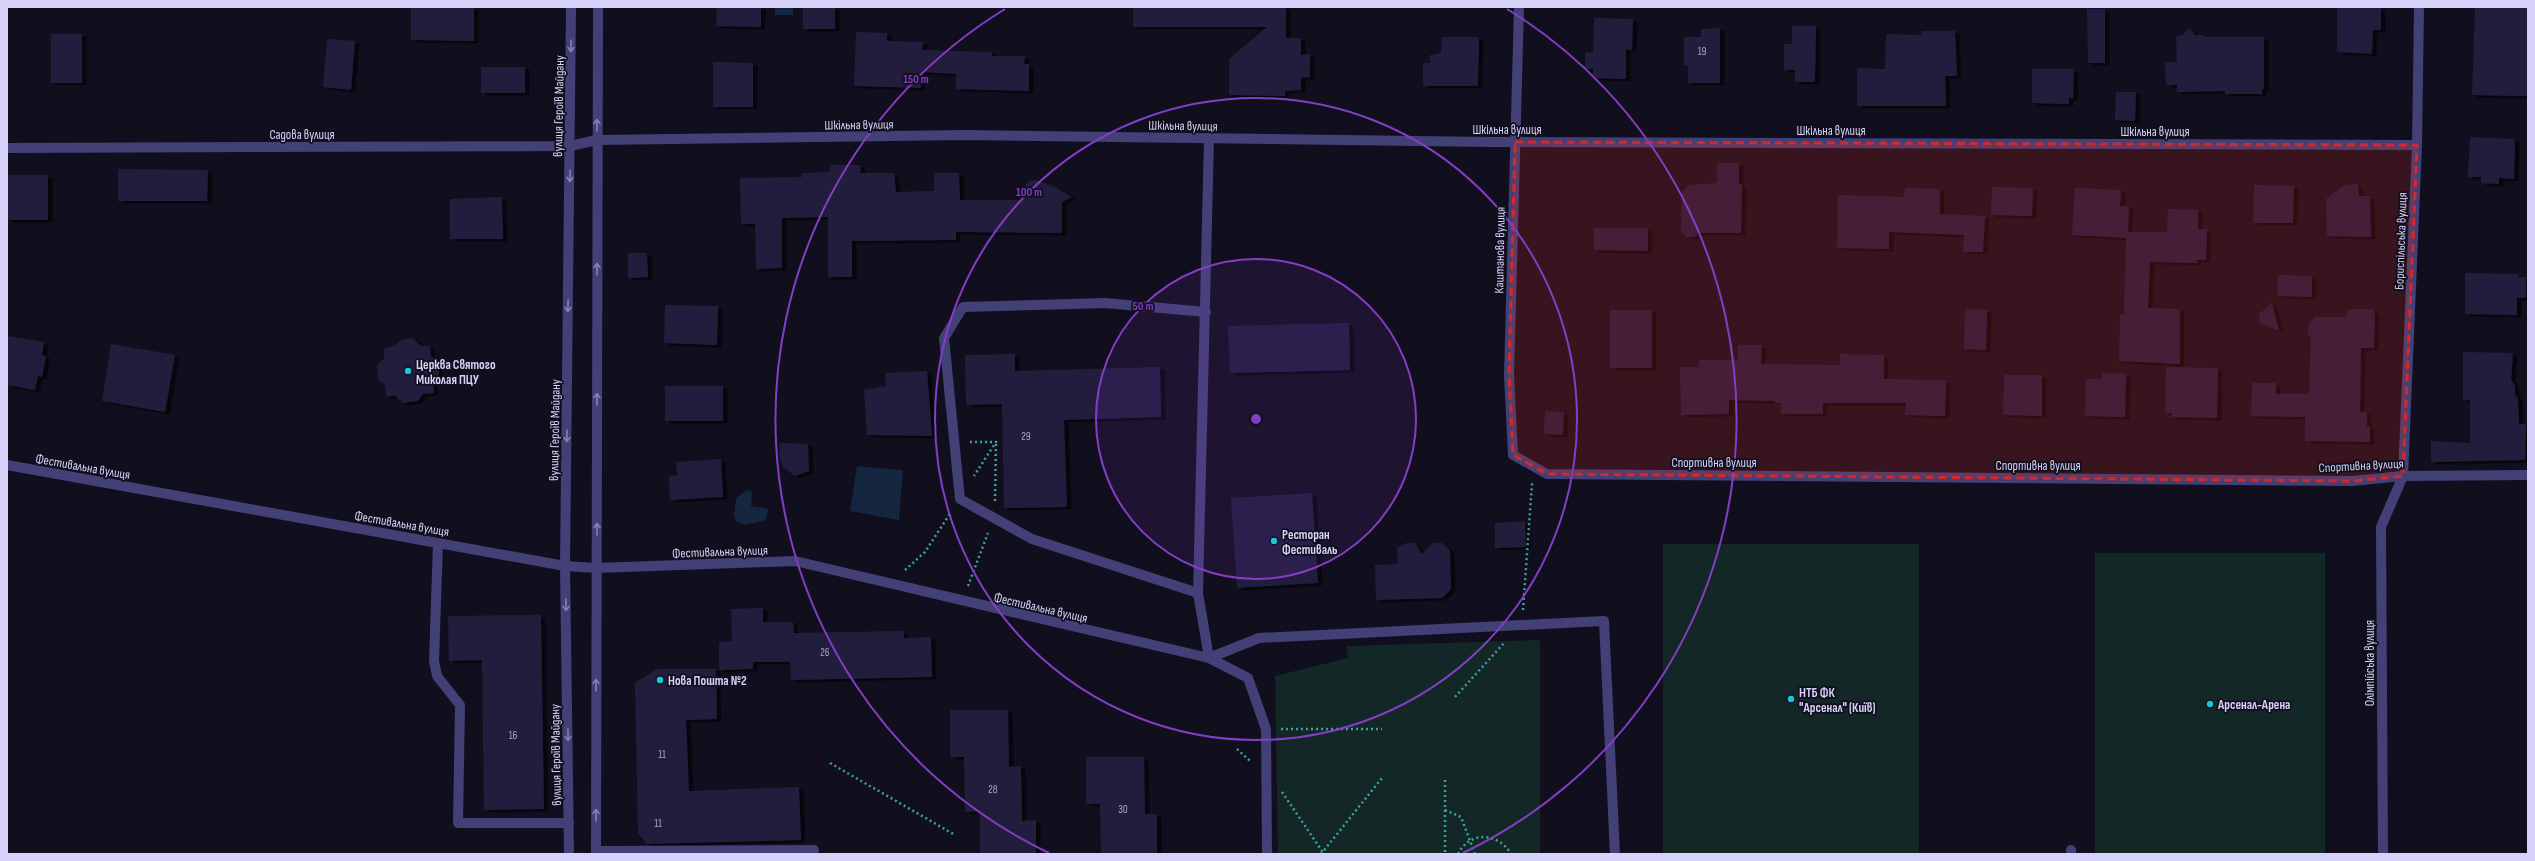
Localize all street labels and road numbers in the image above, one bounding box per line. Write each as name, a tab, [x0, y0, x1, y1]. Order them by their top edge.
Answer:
street label: вулиця Героїв Майдану	[550, 55, 568, 157]
street label: Шкільна вулиця	[824, 116, 894, 134]
street label: Шкільна вулиця	[1148, 117, 1218, 135]
street label: Шкільна вулиця	[1472, 122, 1542, 138]
street label: Шкільна вулиця	[1796, 123, 1866, 139]
street label: Шкільна вулиця	[2120, 124, 2190, 140]
street label: Садова вулиця	[269, 127, 335, 143]
street label: Бориспільська вулиця	[2391, 192, 2411, 290]
street label: Каштанова вулиця	[1491, 207, 1509, 293]
street label: вулиця Героїв Майдану	[546, 379, 564, 481]
street label: Фестивальна вулиця	[34, 451, 131, 483]
street label: Спортивна вулиця	[1671, 455, 1757, 471]
street label: Спортивна вулиця	[2318, 456, 2404, 476]
street label: Спортивна вулиця	[1995, 458, 2081, 474]
street label: Фестивальна вулиця	[353, 508, 450, 540]
street label: Фестивальна вулиця	[672, 542, 768, 562]
street label: Фестивальна вулиця	[992, 589, 1089, 627]
street label: Олімпійська вулиця	[2362, 620, 2378, 706]
street label: вулиця Героїв Майдану	[547, 704, 565, 806]

